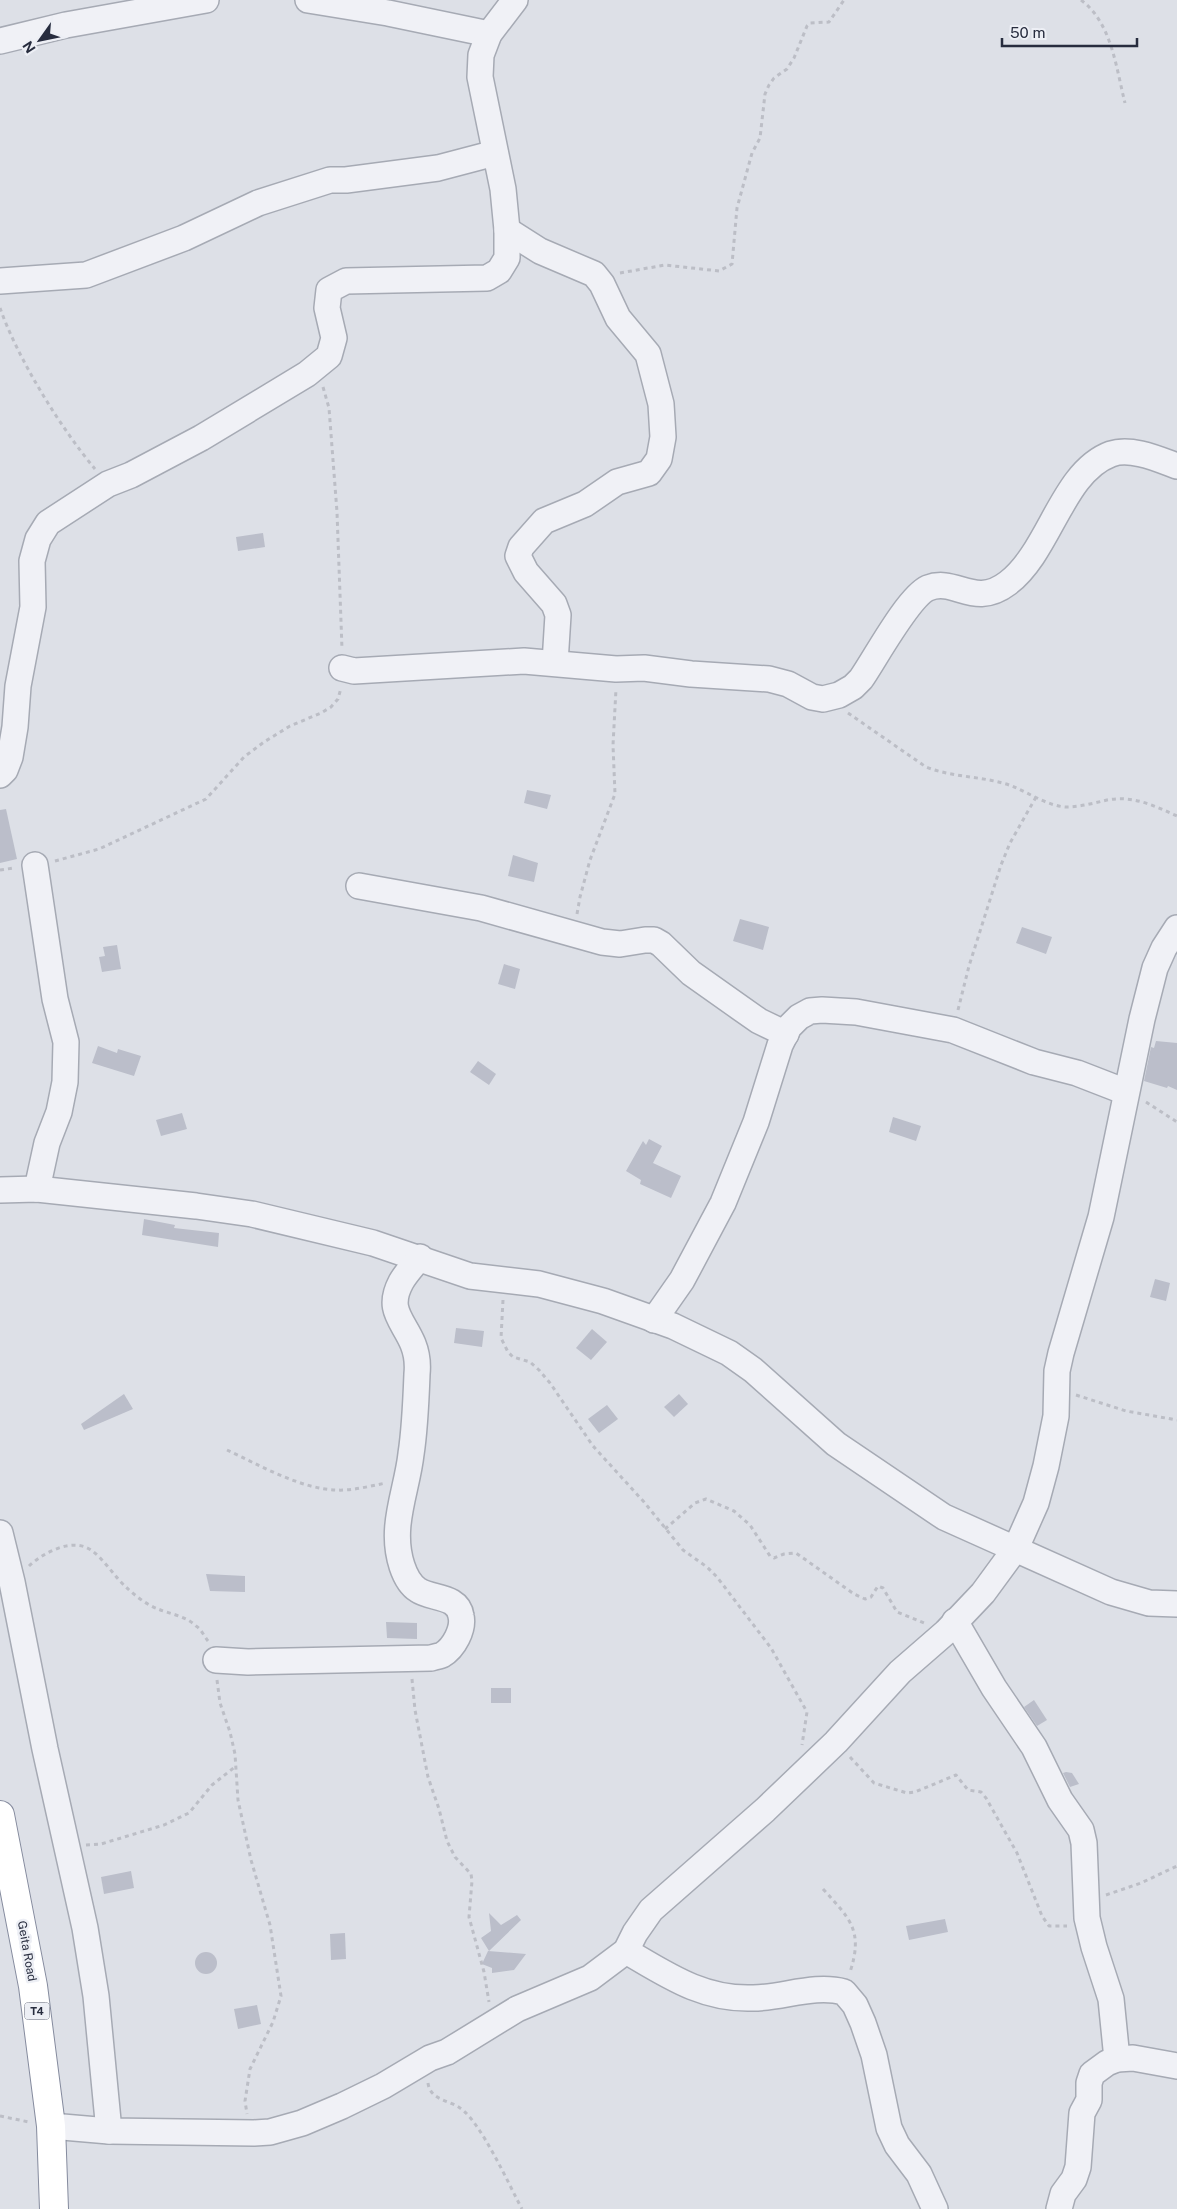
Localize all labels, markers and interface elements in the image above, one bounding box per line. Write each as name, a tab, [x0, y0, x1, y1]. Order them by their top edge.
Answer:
north arrow	[15, 15, 65, 65]
scale bar	[1002, 15, 1137, 47]
text: 50 m	[1010, 24, 1045, 41]
text: N	[19, 38, 39, 56]
street label: Geita Road	[15, 1920, 39, 1982]
road number: T4	[24, 2002, 50, 2020]

